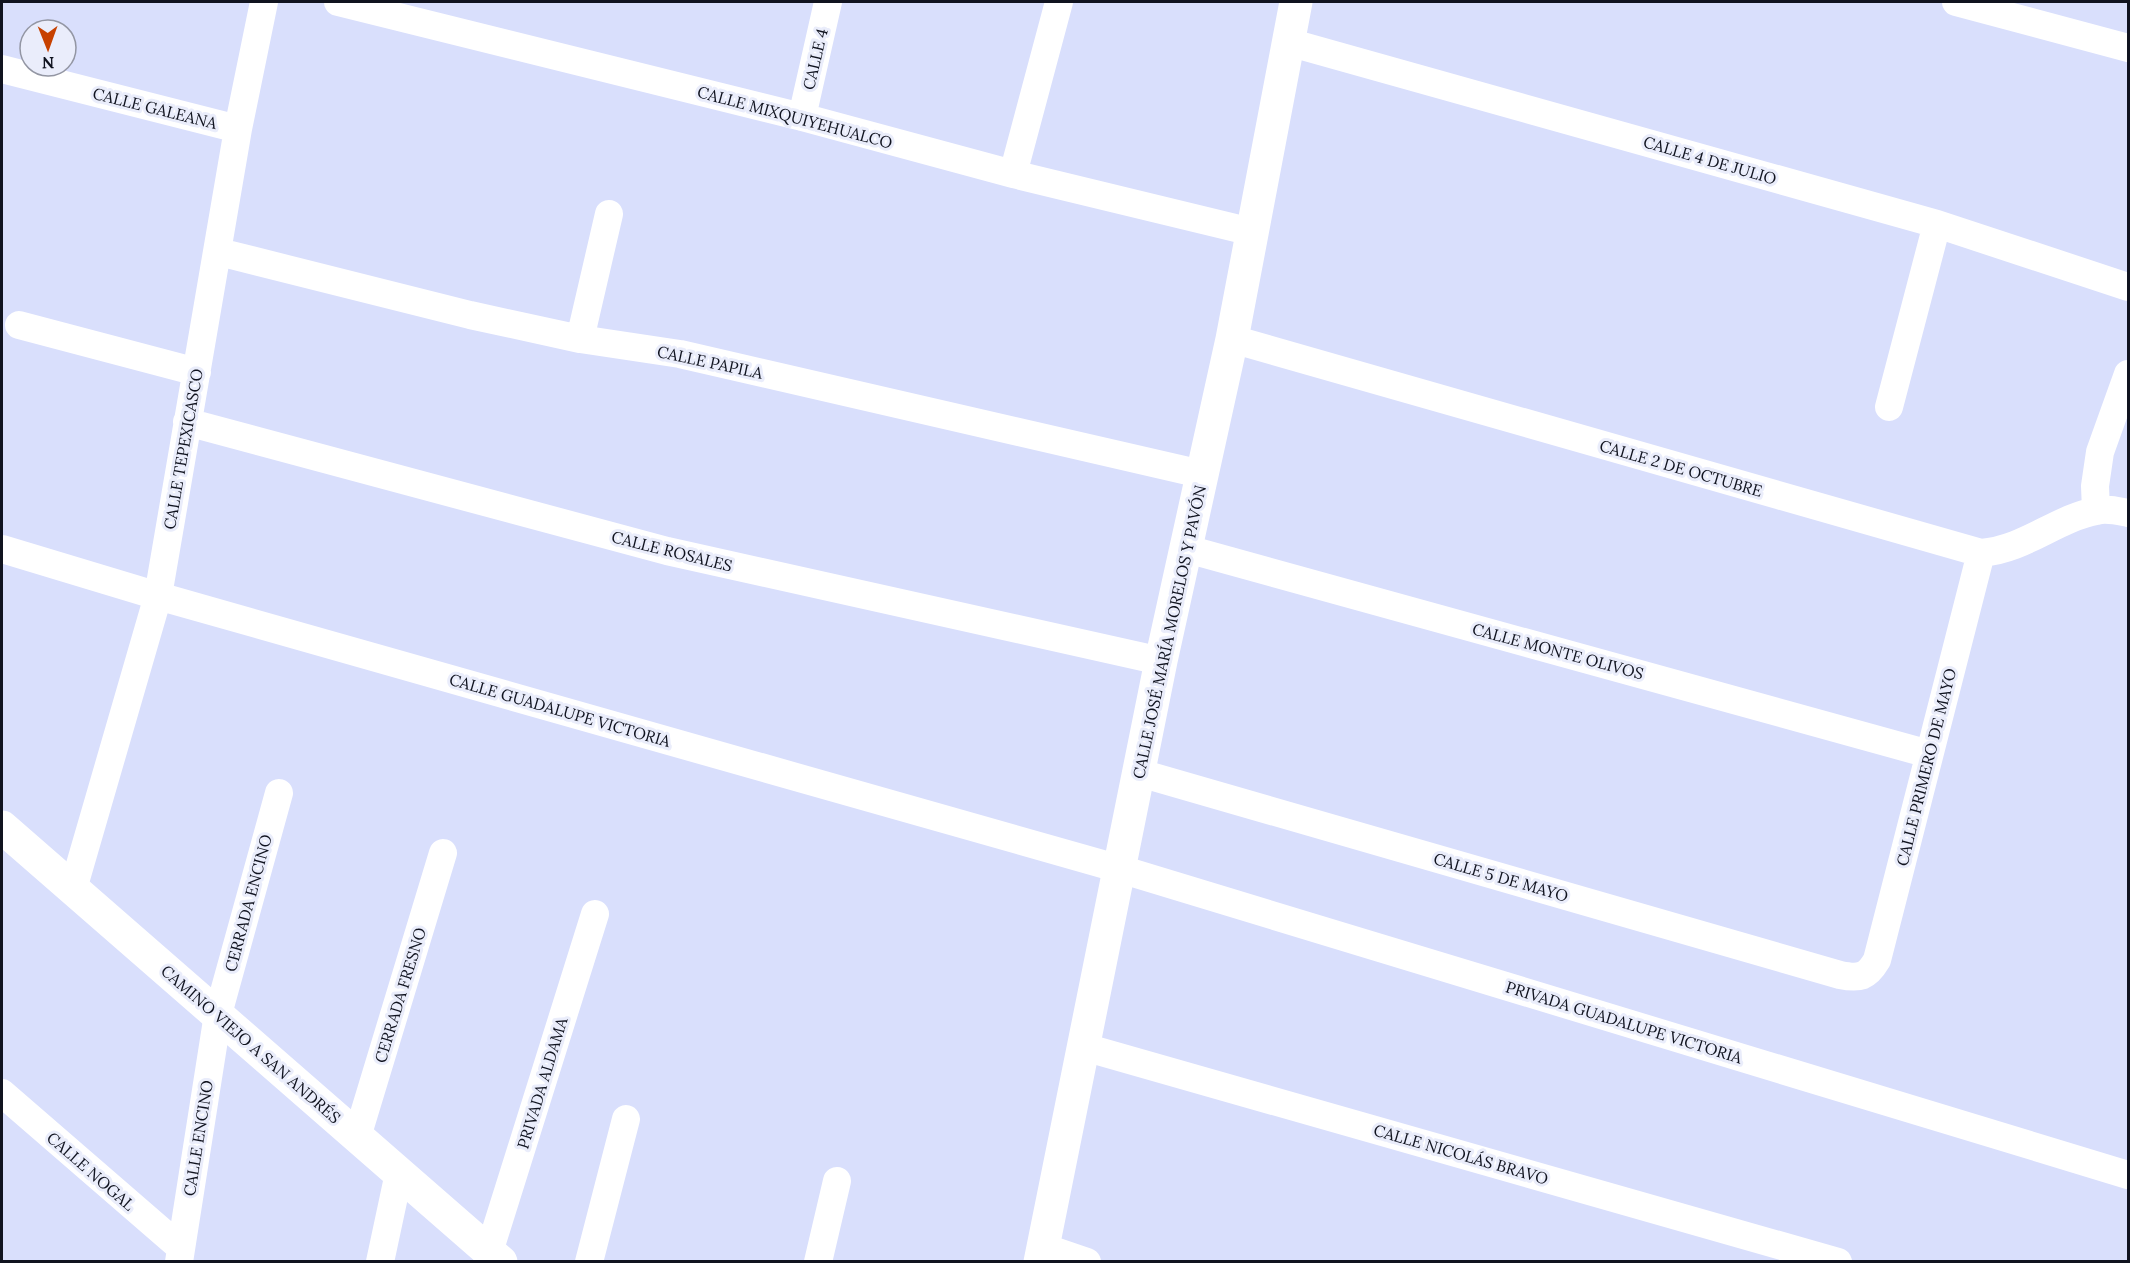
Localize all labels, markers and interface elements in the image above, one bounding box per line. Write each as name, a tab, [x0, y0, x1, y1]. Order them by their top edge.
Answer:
north arrow	[18, 18, 78, 78]
street label: CALLE 4	[798, 26, 832, 92]
text: N	[42, 53, 55, 73]
street label: CALLE MIXQUIYEHUALCO	[695, 81, 895, 153]
street label: CALLE GALEANA	[91, 83, 220, 133]
street label: CALLE 4 DE JULIO	[1641, 131, 1779, 189]
street label: CALLE PAPILA	[655, 341, 766, 383]
street label: CALLE TEPEXICASCO	[159, 367, 207, 531]
street label: CALLE 2 DE OCTUBRE	[1597, 435, 1765, 501]
street label: CALLE JOSÉ MARÍA MORELOS Y PAVÓN	[1128, 483, 1210, 781]
street label: CALLE ROSALES	[610, 526, 734, 576]
street label: CALLE MONTE OLIVOS	[1470, 618, 1646, 684]
street label: CALLE PRIMERO DE MAYO	[1892, 666, 1960, 868]
street label: CALLE GUADALUPE VICTORIA	[447, 669, 674, 751]
street label: CERRADA ENCINO	[220, 832, 276, 974]
street label: CALLE 5 DE MAYO	[1431, 848, 1571, 906]
street label: CERRADA FRESNO	[370, 925, 430, 1065]
street label: CAMINO VIEJO A SAN ANDRÉS	[157, 961, 345, 1127]
street label: PRIVADA GUADALUPE VICTORIA	[1503, 976, 1746, 1068]
street label: PRIVADA ALDAMA	[513, 1014, 572, 1151]
street label: CALLE ENCINO	[179, 1079, 217, 1197]
street label: CALLE NICOLÁS BRAVO	[1371, 1119, 1551, 1189]
street label: CALLE NOGAL	[43, 1127, 139, 1215]

